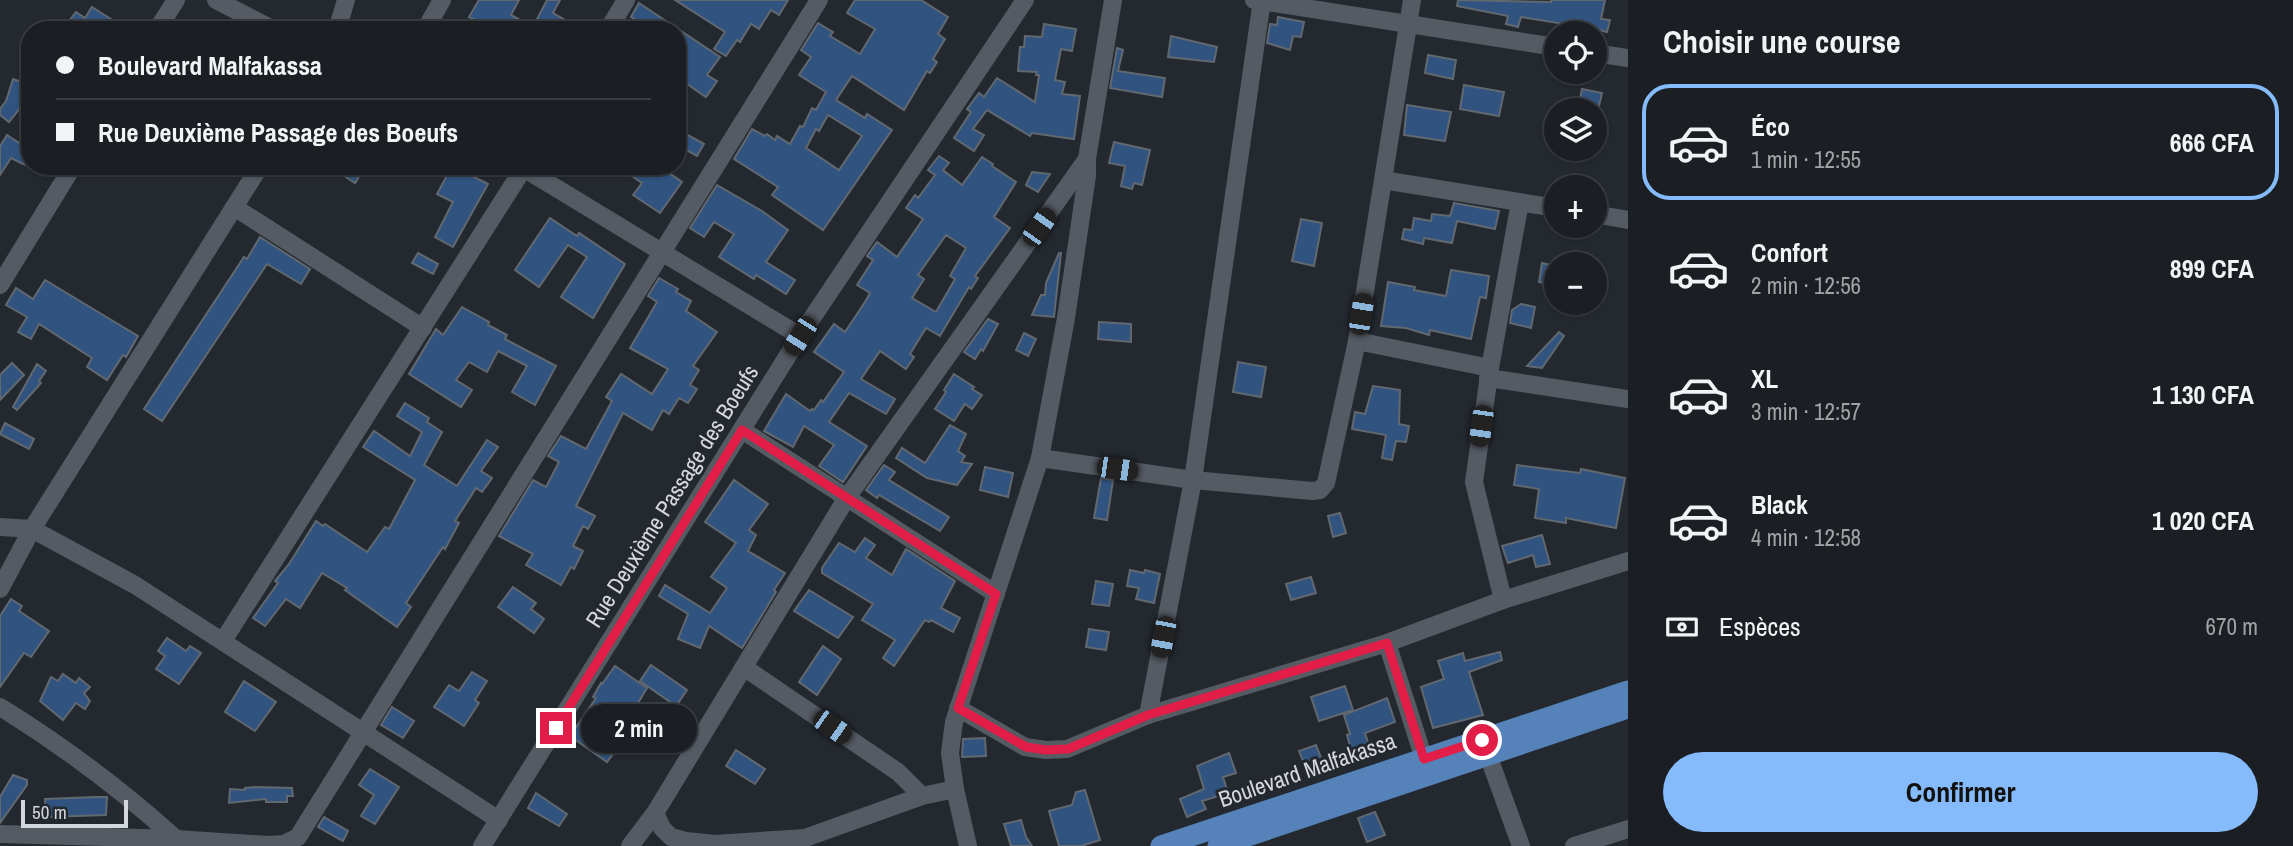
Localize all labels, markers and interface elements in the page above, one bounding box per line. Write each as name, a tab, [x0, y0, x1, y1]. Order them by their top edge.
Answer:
text: Choisir une course	[1663, 20, 1901, 63]
map controls	[1544, 21, 1607, 315]
button: locate	[1544, 21, 1607, 84]
text: Boulevard Malfakassa	[98, 48, 322, 83]
button: layers	[1544, 98, 1607, 161]
text: Éco	[1751, 109, 1790, 144]
icon: car	[1667, 111, 1730, 174]
text: Rue Deuxième Passage des Boeufs	[98, 115, 458, 150]
text: 666 CFA	[2170, 125, 2254, 160]
text: 1 min · 12:55	[1751, 144, 1861, 175]
button: +	[1544, 175, 1607, 238]
car	[1019, 204, 1060, 250]
text: Confort	[1751, 235, 1828, 270]
icon: car	[1667, 237, 1730, 300]
text: 899 CFA	[2170, 251, 2254, 286]
button: −	[1544, 252, 1607, 315]
text: 2 min · 12:56	[1751, 270, 1861, 301]
car	[1348, 292, 1375, 336]
car	[780, 313, 821, 359]
street label: Rue Deuxième Passage des Boeufs	[578, 359, 765, 633]
text: XL	[1751, 361, 1778, 396]
icon: car	[1667, 363, 1730, 426]
text: 1 130 CFA	[2152, 377, 2254, 412]
text: 3 min · 12:57	[1751, 396, 1861, 427]
car	[1468, 404, 1495, 448]
car	[1095, 456, 1140, 482]
text: Black	[1751, 487, 1808, 522]
icon: car	[1667, 489, 1730, 552]
text: 1 020 CFA	[2152, 503, 2254, 538]
text: 4 min · 12:58	[1751, 522, 1861, 553]
icon: cash	[1663, 608, 1701, 646]
text: Espèces	[1719, 609, 1801, 644]
text: 670 m	[2206, 611, 2258, 642]
car	[1149, 614, 1178, 660]
callout: 2 min	[580, 704, 696, 752]
car	[809, 706, 856, 748]
route end	[540, 712, 572, 744]
text: 2 min	[614, 713, 664, 744]
route start	[1466, 724, 1498, 756]
street label: Boulevard Malfakassa	[1214, 725, 1400, 814]
button: Confirmer	[1663, 752, 2258, 832]
scale bar	[21, 797, 128, 829]
text: 50 m	[32, 799, 67, 825]

